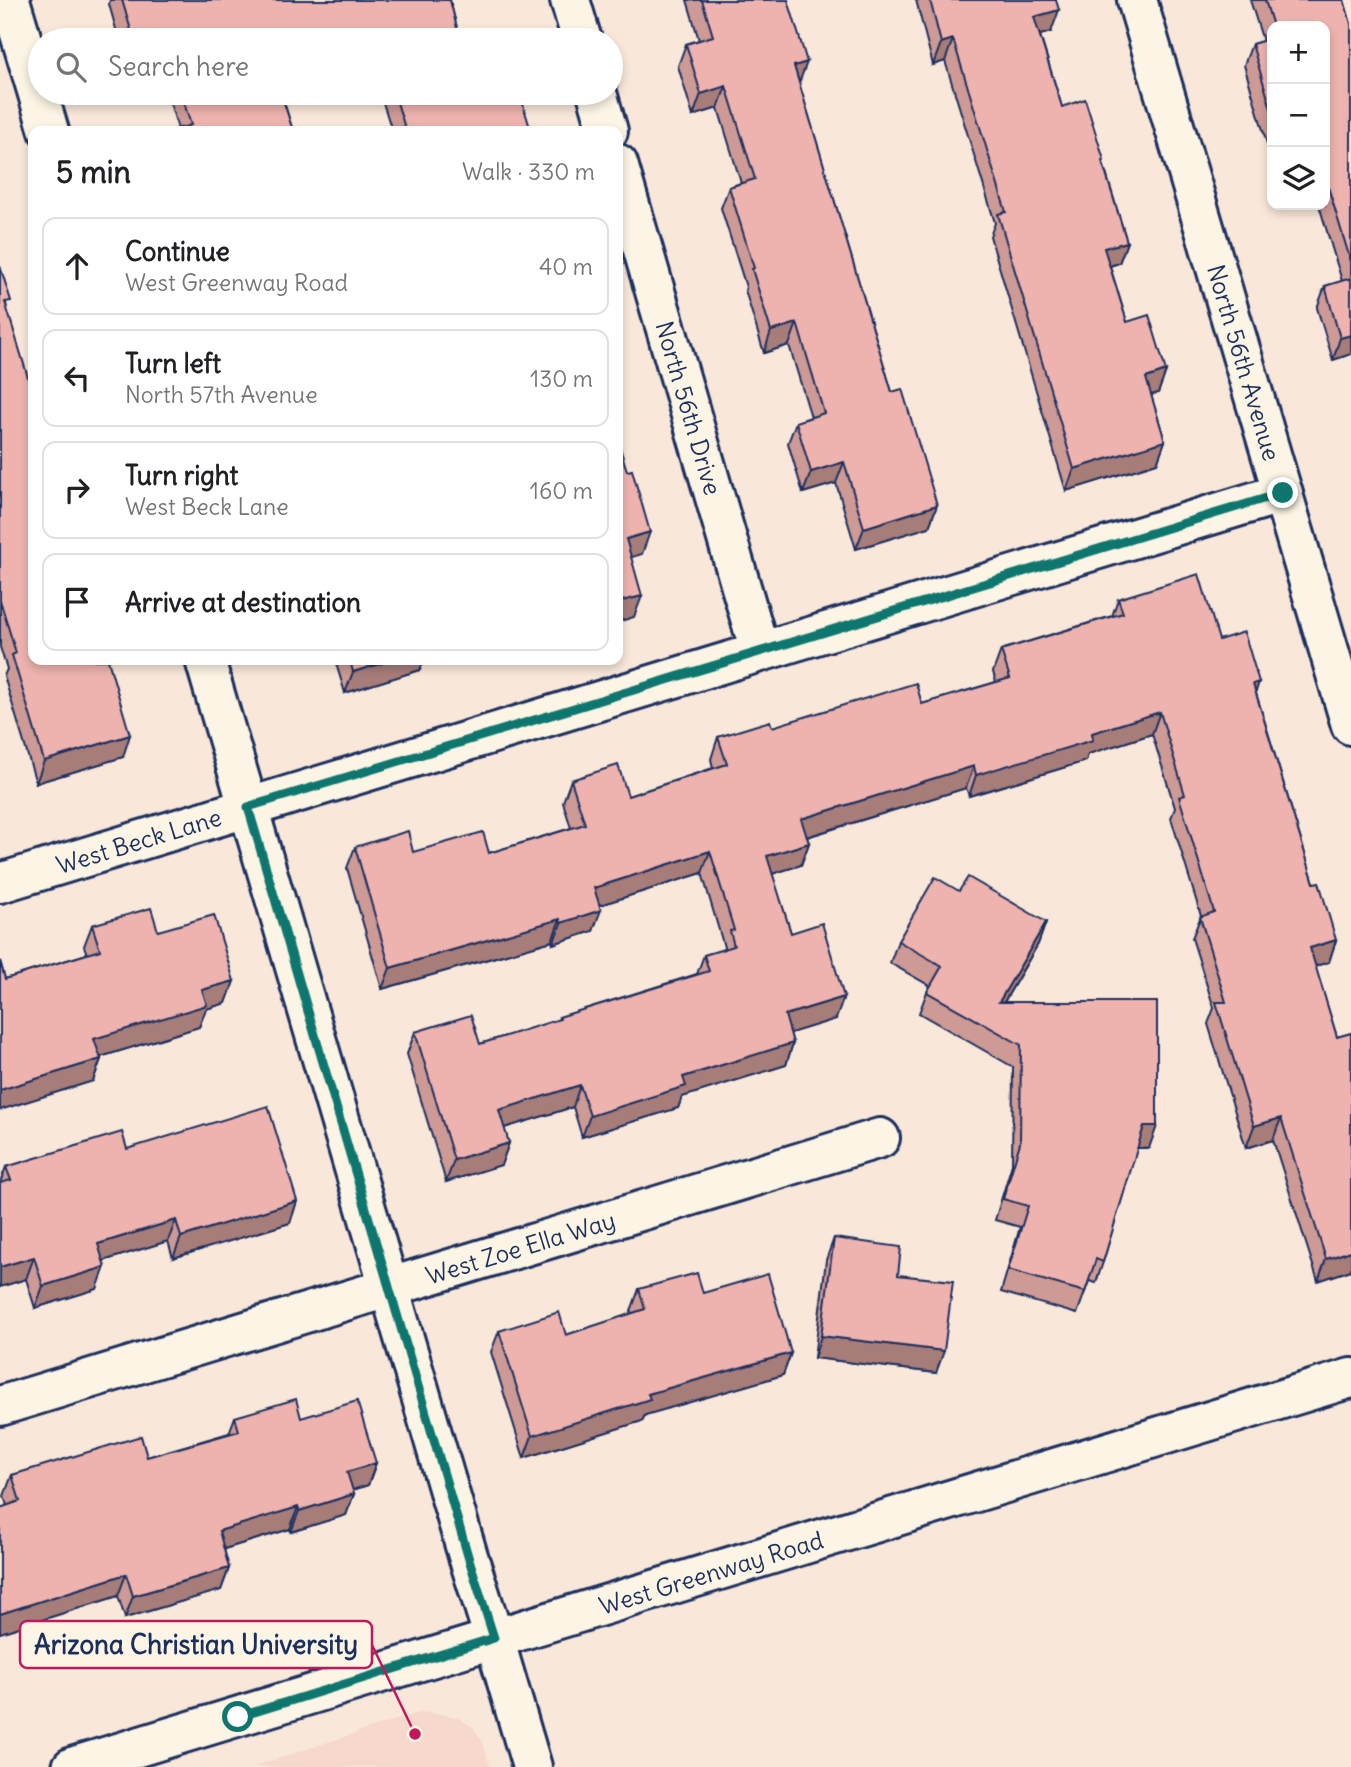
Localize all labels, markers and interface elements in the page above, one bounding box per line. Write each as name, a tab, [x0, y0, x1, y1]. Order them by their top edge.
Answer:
map controls	[1267, 21, 1330, 210]
button: +	[1267, 21, 1330, 84]
search box	[28, 28, 623, 105]
icon: search	[52, 48, 90, 86]
text: Search here	[108, 50, 249, 83]
button: −	[1267, 84, 1330, 147]
button: layers	[1267, 147, 1330, 210]
text: 5 min	[56, 153, 131, 191]
text: Walk · 330 m	[462, 157, 595, 186]
text: Continue	[125, 235, 230, 268]
icon: ahead	[58, 247, 96, 285]
text: 40 m	[539, 252, 593, 281]
street label: North 56th Avenue	[1201, 261, 1287, 464]
text: West Greenway Road	[125, 268, 348, 297]
street label: North 56th Drive	[649, 318, 728, 498]
text: Turn left	[125, 347, 221, 380]
icon: left	[58, 359, 96, 397]
text: 130 m	[530, 364, 593, 393]
text: North 57th Avenue	[125, 380, 318, 409]
text: Turn right	[125, 459, 238, 492]
icon: right	[58, 471, 96, 509]
text: 160 m	[530, 476, 593, 505]
route end	[1267, 477, 1298, 508]
text: West Beck Lane	[125, 492, 289, 521]
icon: arrive	[58, 583, 96, 621]
text: Arrive at destination	[125, 586, 361, 619]
street label: West Beck Lane	[53, 802, 225, 880]
street label: West Zoe Ella Way	[422, 1205, 619, 1290]
street label: West Greenway Road	[595, 1524, 827, 1621]
callout: Arizona Christian University	[20, 1621, 372, 1668]
text: Arizona Christian University	[34, 1628, 358, 1661]
route start	[222, 1701, 253, 1732]

